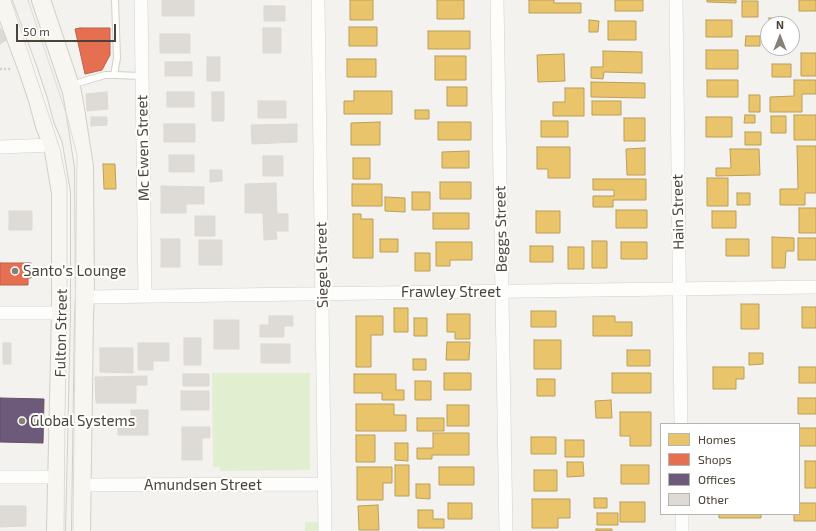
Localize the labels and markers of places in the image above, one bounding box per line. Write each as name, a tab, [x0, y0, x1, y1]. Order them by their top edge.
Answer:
place label: Santo's Lounge	[23, 262, 126, 280]
marker: Santo's Lounge	[10, 266, 20, 276]
place label: Global Systems	[30, 412, 135, 430]
marker: Global Systems	[17, 416, 27, 426]

